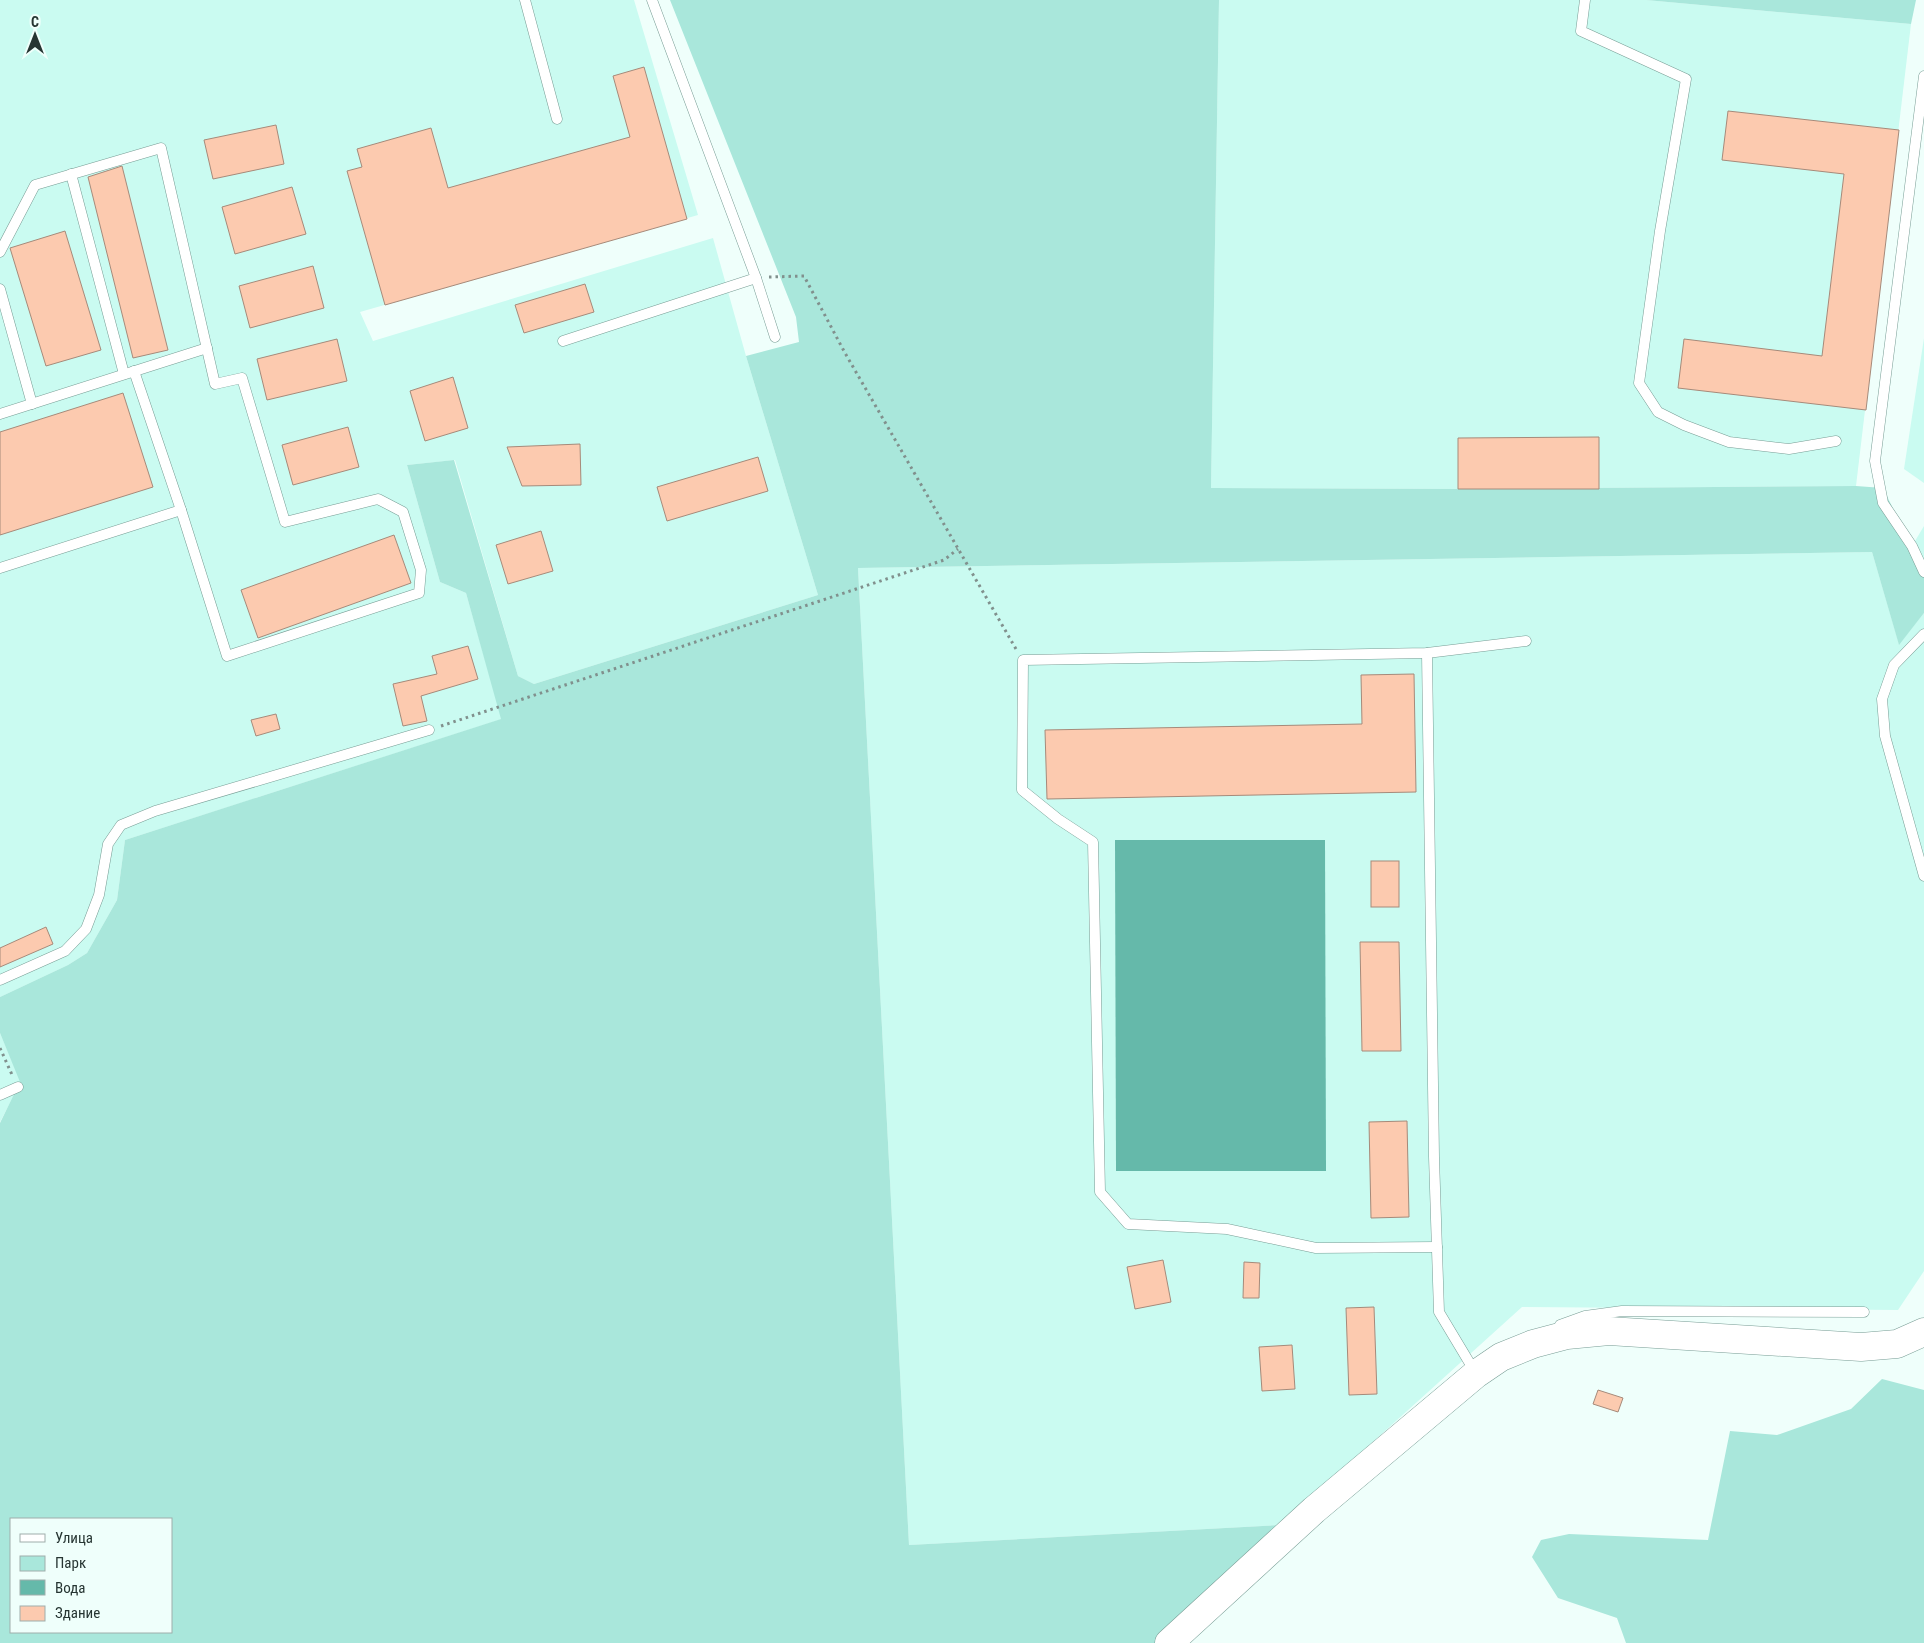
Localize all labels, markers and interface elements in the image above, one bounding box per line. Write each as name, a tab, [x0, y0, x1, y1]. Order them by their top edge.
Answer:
north arrow	[10, 10, 60, 60]
text: С	[31, 14, 39, 30]
legend	[10, 1518, 172, 1633]
text: Улица	[55, 1529, 93, 1547]
text: Парк	[55, 1554, 86, 1572]
text: Вода	[55, 1579, 85, 1597]
text: Здание	[55, 1604, 100, 1622]

